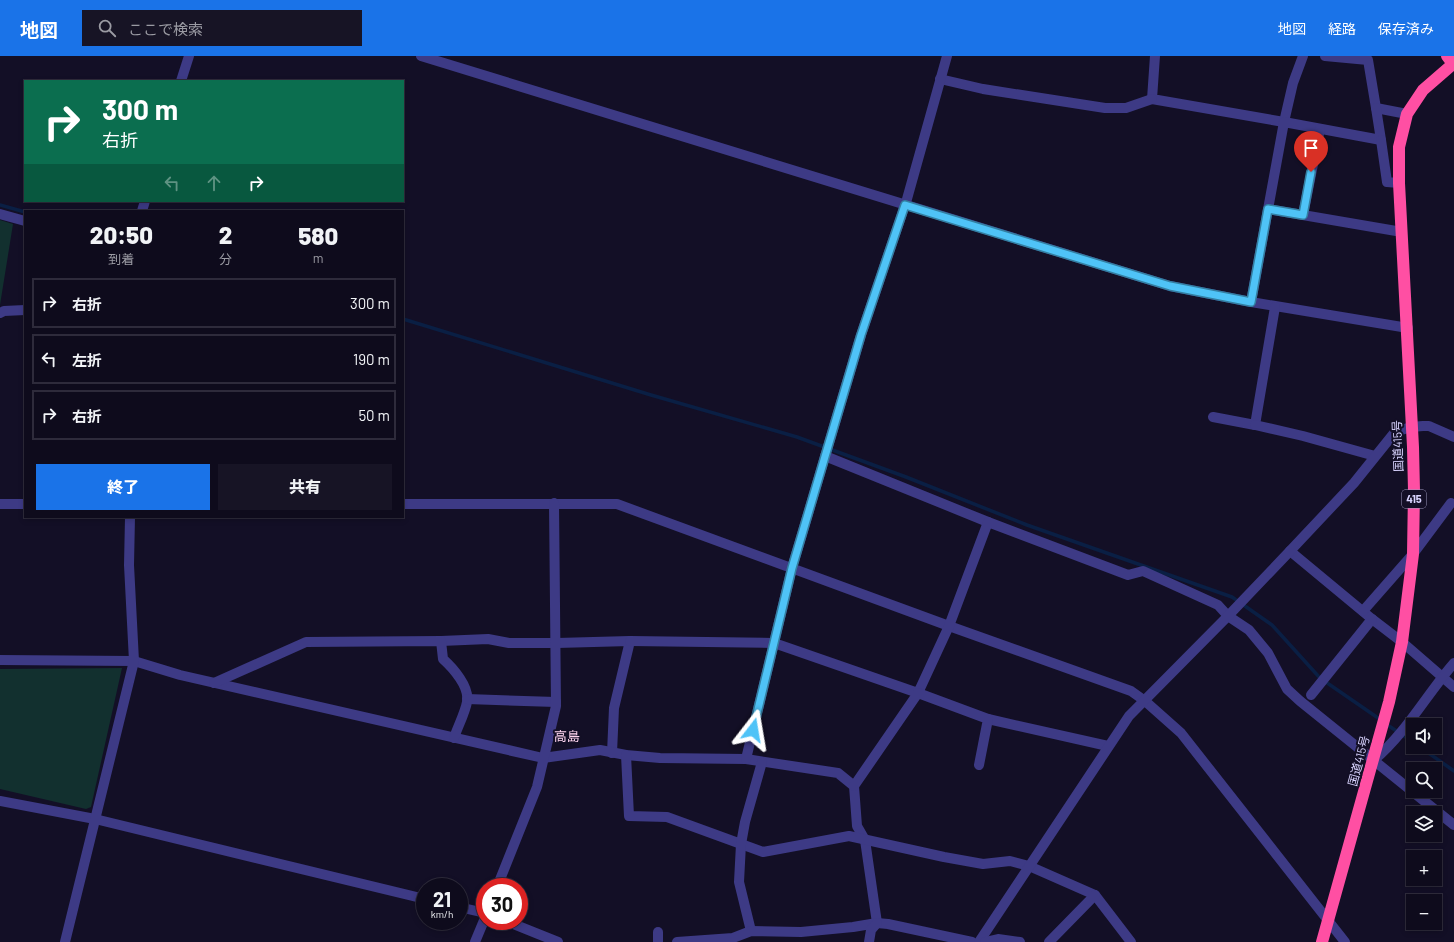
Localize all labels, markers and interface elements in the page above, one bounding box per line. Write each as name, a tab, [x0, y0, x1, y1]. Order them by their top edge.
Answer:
search box	[82, 10, 362, 46]
icon: search	[96, 17, 118, 39]
text: 地図	[20, 18, 58, 41]
text: ここで検索	[128, 20, 203, 38]
text: 地図	[1278, 20, 1306, 37]
text: 経路	[1328, 20, 1356, 37]
text: 保存済み	[1378, 20, 1434, 37]
text: 300 m	[102, 92, 178, 126]
icon: right	[36, 96, 88, 148]
text: 右折	[102, 129, 138, 151]
pin	[1294, 131, 1328, 172]
icon: arrive	[1300, 137, 1322, 159]
icon: left	[161, 172, 183, 194]
icon: ahead	[203, 172, 225, 194]
icon: right	[245, 172, 267, 194]
text: 20:50	[90, 220, 153, 249]
text: 2	[219, 220, 232, 249]
text: 580	[298, 221, 338, 250]
text: m	[313, 250, 324, 266]
text: 到着	[108, 251, 134, 267]
text: 分	[219, 251, 232, 267]
icon: right	[38, 292, 60, 314]
text: 300 m	[350, 294, 390, 312]
text: 右折	[72, 295, 102, 313]
icon: left	[38, 348, 60, 370]
text: 190 m	[353, 350, 390, 368]
text: 左折	[72, 351, 102, 369]
icon: right	[38, 404, 60, 426]
text: 50 m	[358, 406, 390, 424]
text: 右折	[72, 407, 102, 425]
street label: 国道415号	[1389, 420, 1405, 472]
button: 終了	[36, 464, 210, 510]
button: 共有	[218, 464, 392, 510]
road number: 415	[1402, 490, 1426, 508]
position arrow	[732, 709, 774, 751]
map controls	[1406, 718, 1442, 930]
button: sound	[1406, 718, 1442, 754]
district label: 高島	[554, 728, 580, 744]
street label: 国道415号	[1345, 734, 1372, 788]
button: search	[1406, 762, 1442, 798]
button: layers	[1406, 806, 1442, 842]
button: +	[1406, 850, 1442, 886]
speed limit sign: 30	[476, 878, 528, 930]
text: 21	[433, 887, 451, 911]
button: −	[1406, 894, 1442, 930]
text: km/h	[431, 908, 453, 920]

